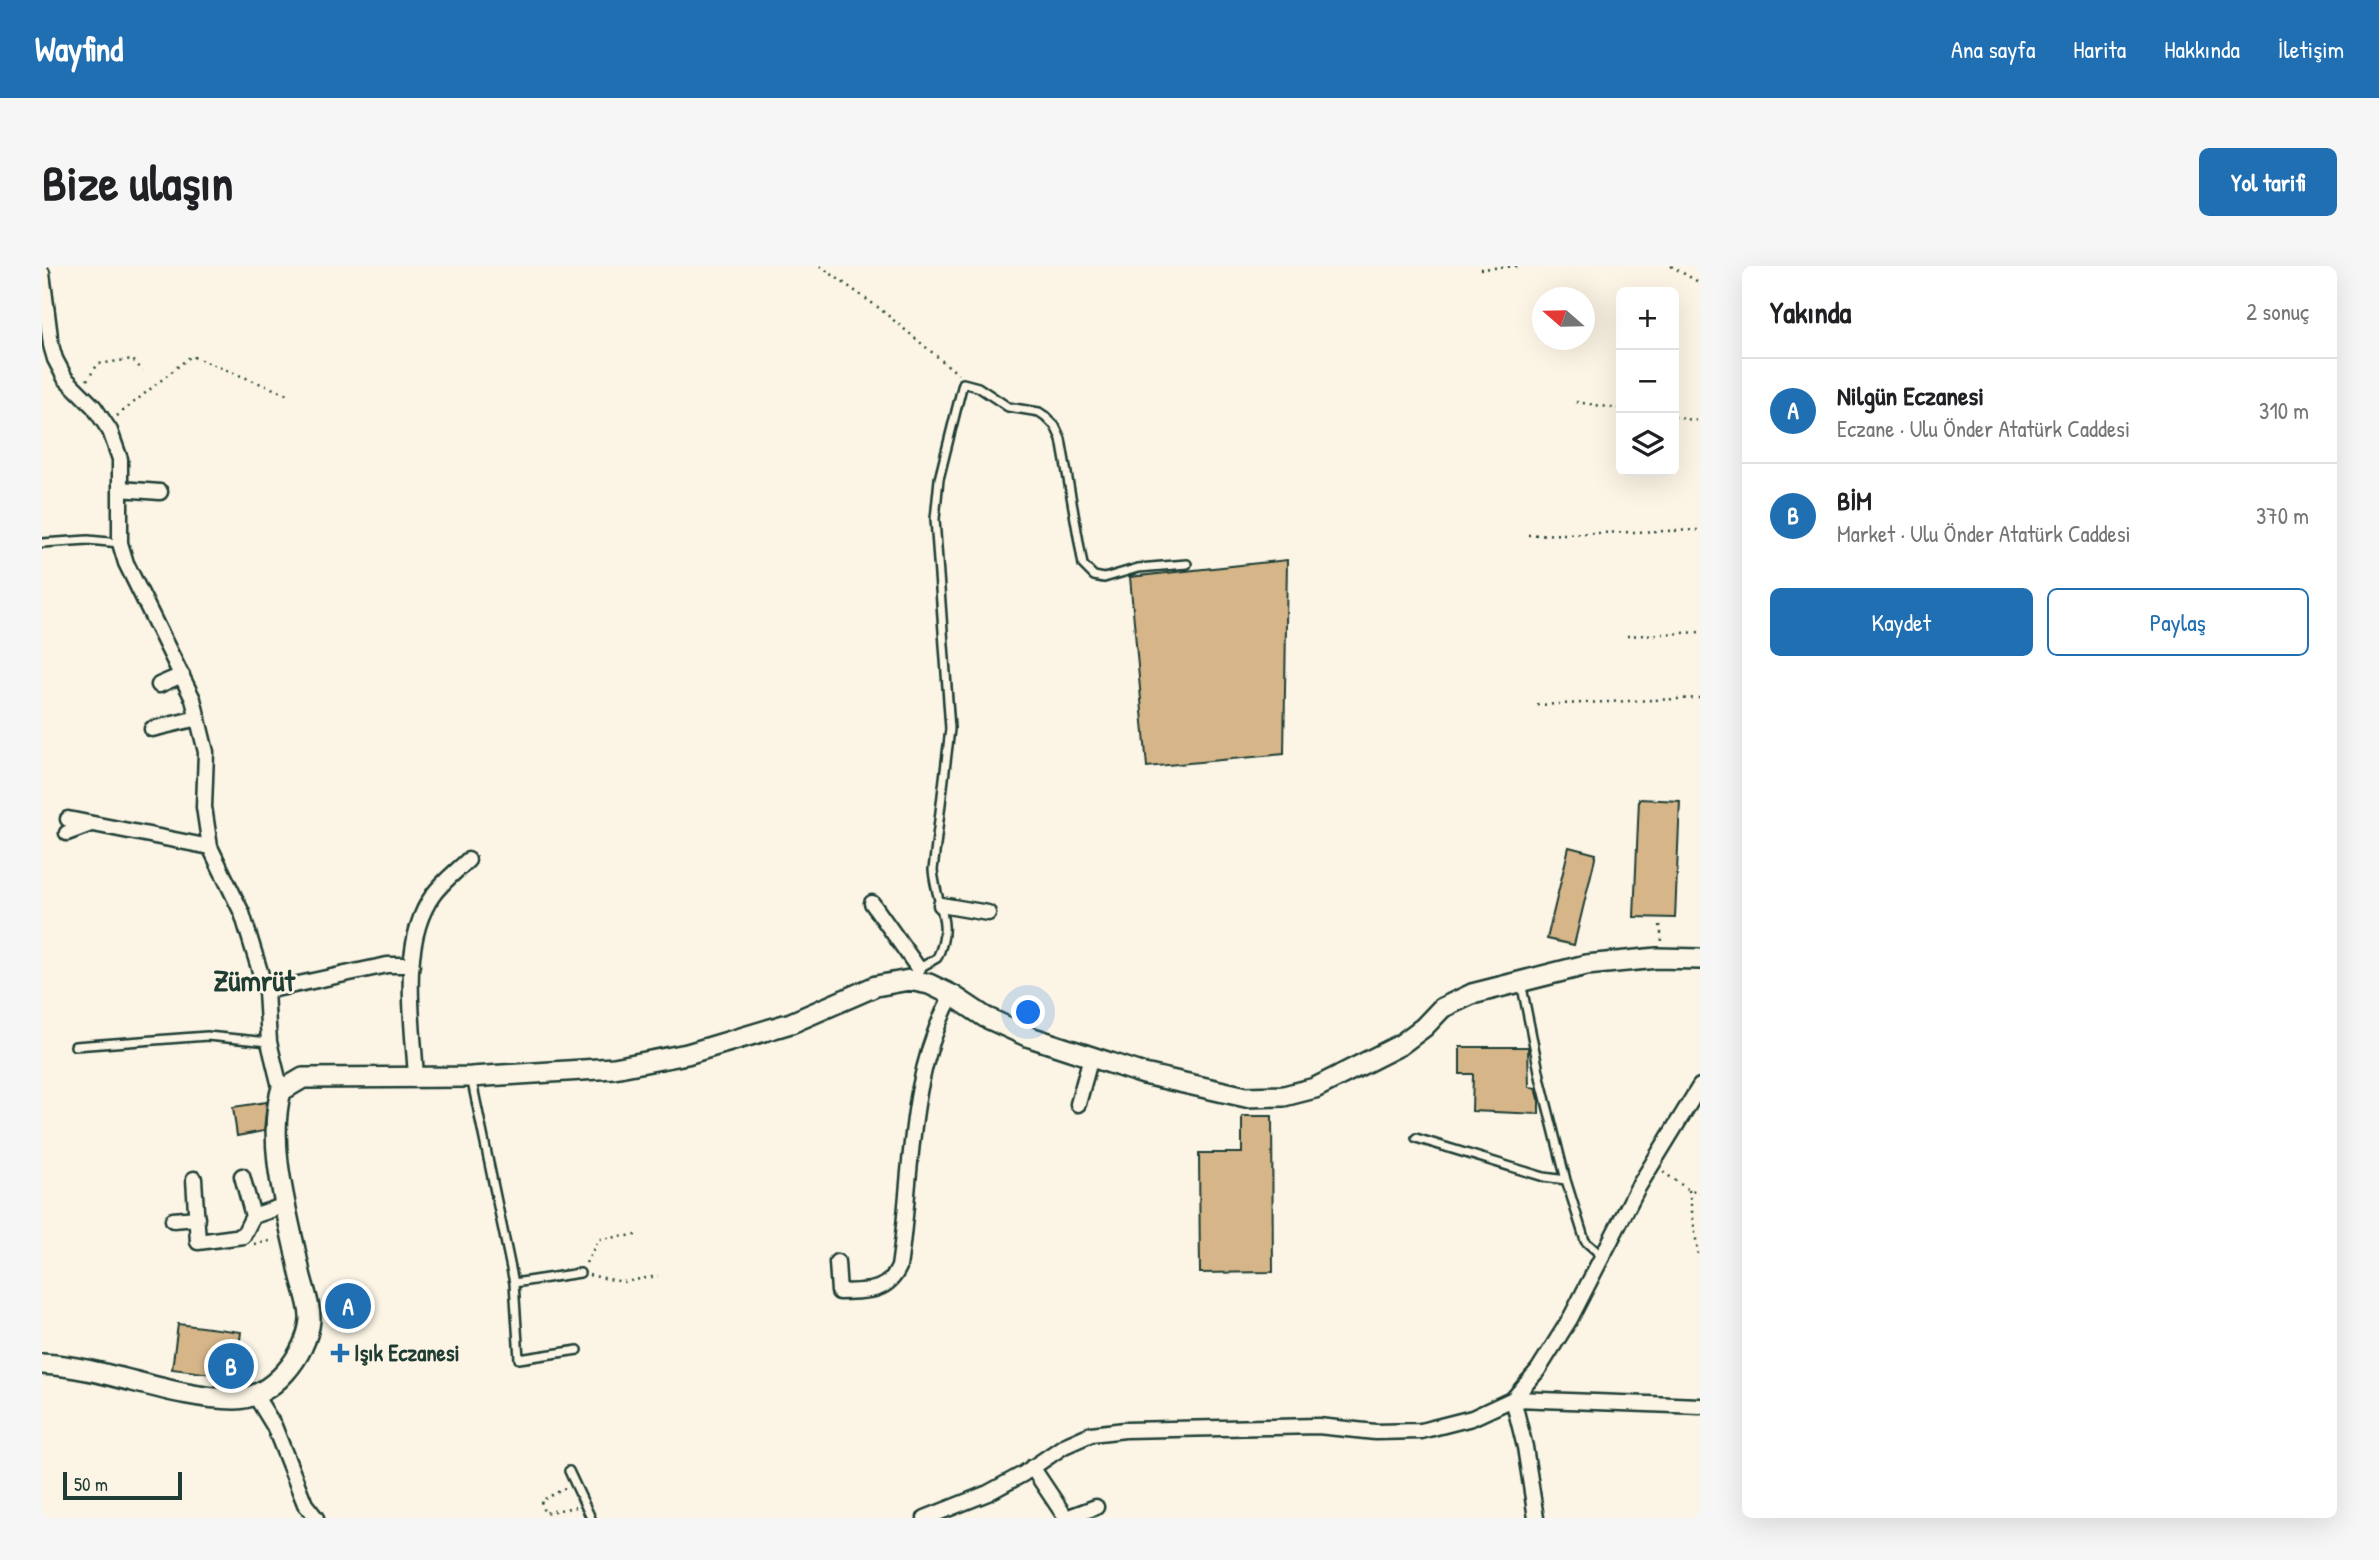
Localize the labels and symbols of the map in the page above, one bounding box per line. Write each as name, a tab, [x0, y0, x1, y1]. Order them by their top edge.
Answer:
north arrow	[1532, 287, 1595, 350]
district label: Zümrüt	[213, 960, 296, 1000]
your location	[1011, 995, 1045, 1029]
pin: A	[325, 1280, 371, 1332]
place label: Işık Eczanesi	[354, 1337, 460, 1368]
pin: B	[208, 1340, 254, 1392]
marker: Işık Eczanesi	[332, 1345, 348, 1361]
scale bar	[63, 1469, 182, 1501]

